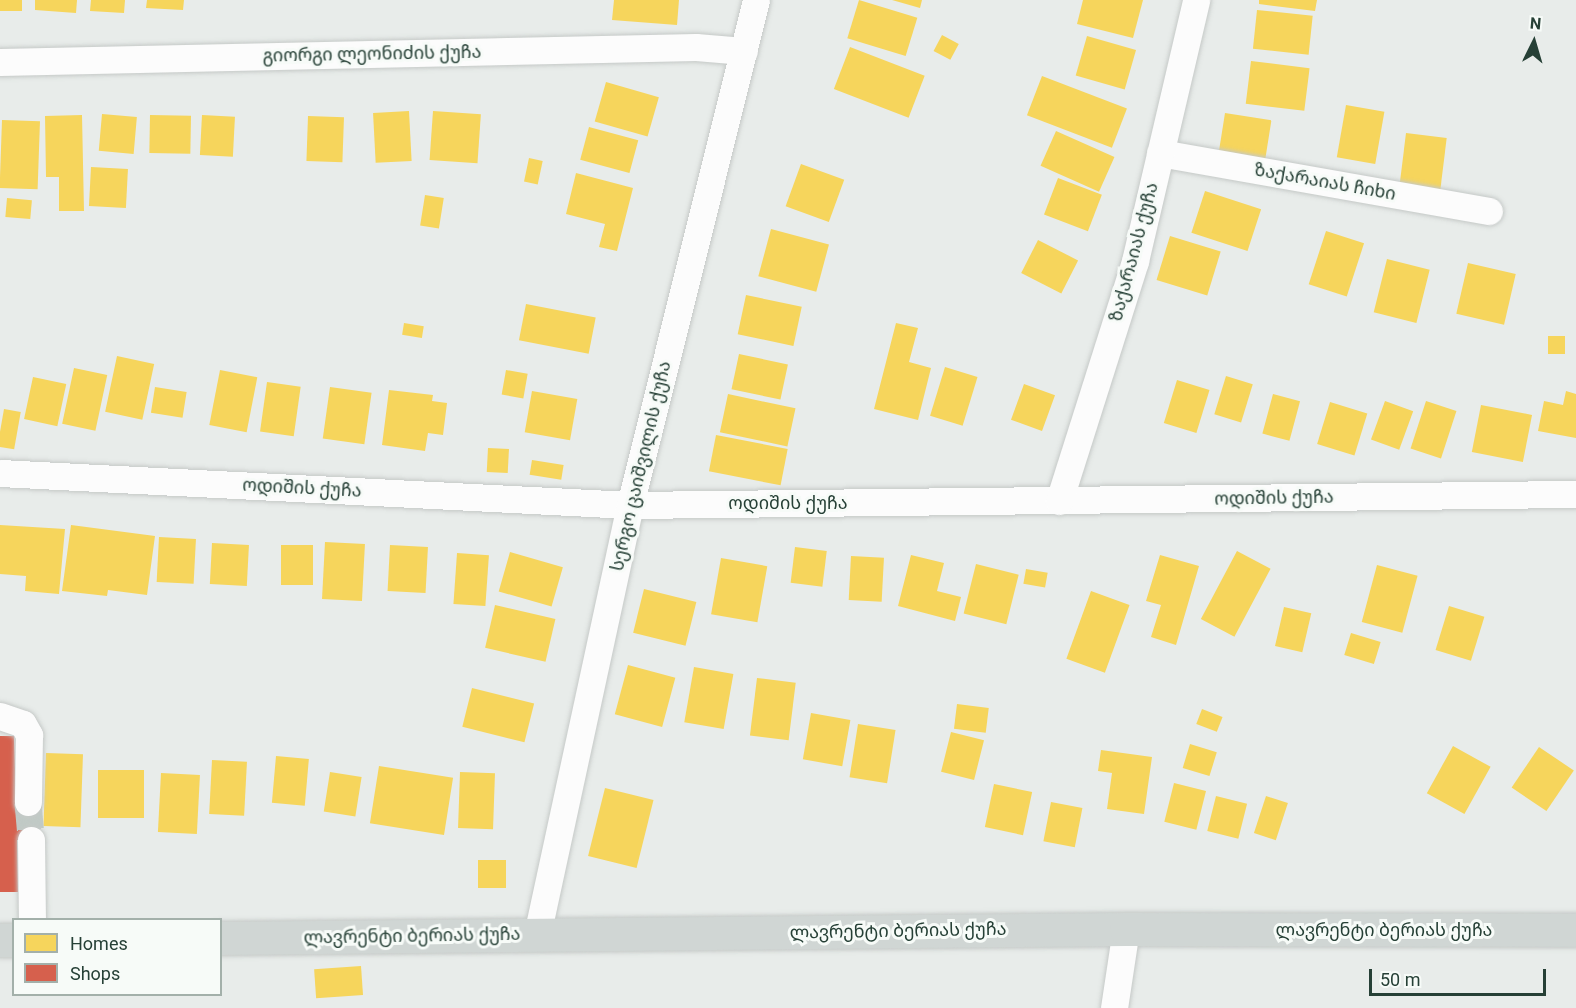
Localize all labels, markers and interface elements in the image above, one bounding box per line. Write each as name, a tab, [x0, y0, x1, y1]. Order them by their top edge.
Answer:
north arrow	[1504, 12, 1564, 72]
text: N	[1529, 14, 1542, 34]
street label: გიორგი ლეონიძის ქუჩა	[262, 41, 482, 67]
street label: ზაქარაიას ჩიხი	[1253, 159, 1397, 205]
street label: ზაქარაიას ქუჩა	[1105, 180, 1163, 324]
street label: სერგო ცაიშვილის ქუჩა	[606, 359, 676, 573]
street label: ოდიშის ქუჩა	[242, 474, 362, 502]
street label: ოდიშის ქუჩა	[1214, 486, 1334, 510]
street label: ოდიშის ქუჩა	[728, 492, 848, 514]
legend	[12, 918, 222, 996]
street label: ლავრენტი ბერიას ქუჩა	[789, 918, 1007, 944]
street label: ლავრენტი ბერიას ქუჩა	[1276, 919, 1492, 941]
street label: ლავრენტი ბერიას ქუჩა	[303, 923, 521, 949]
text: Homes	[70, 933, 128, 954]
scale bar	[1372, 957, 1549, 995]
text: Shops	[70, 963, 120, 984]
text: 50 m	[1380, 969, 1420, 990]

